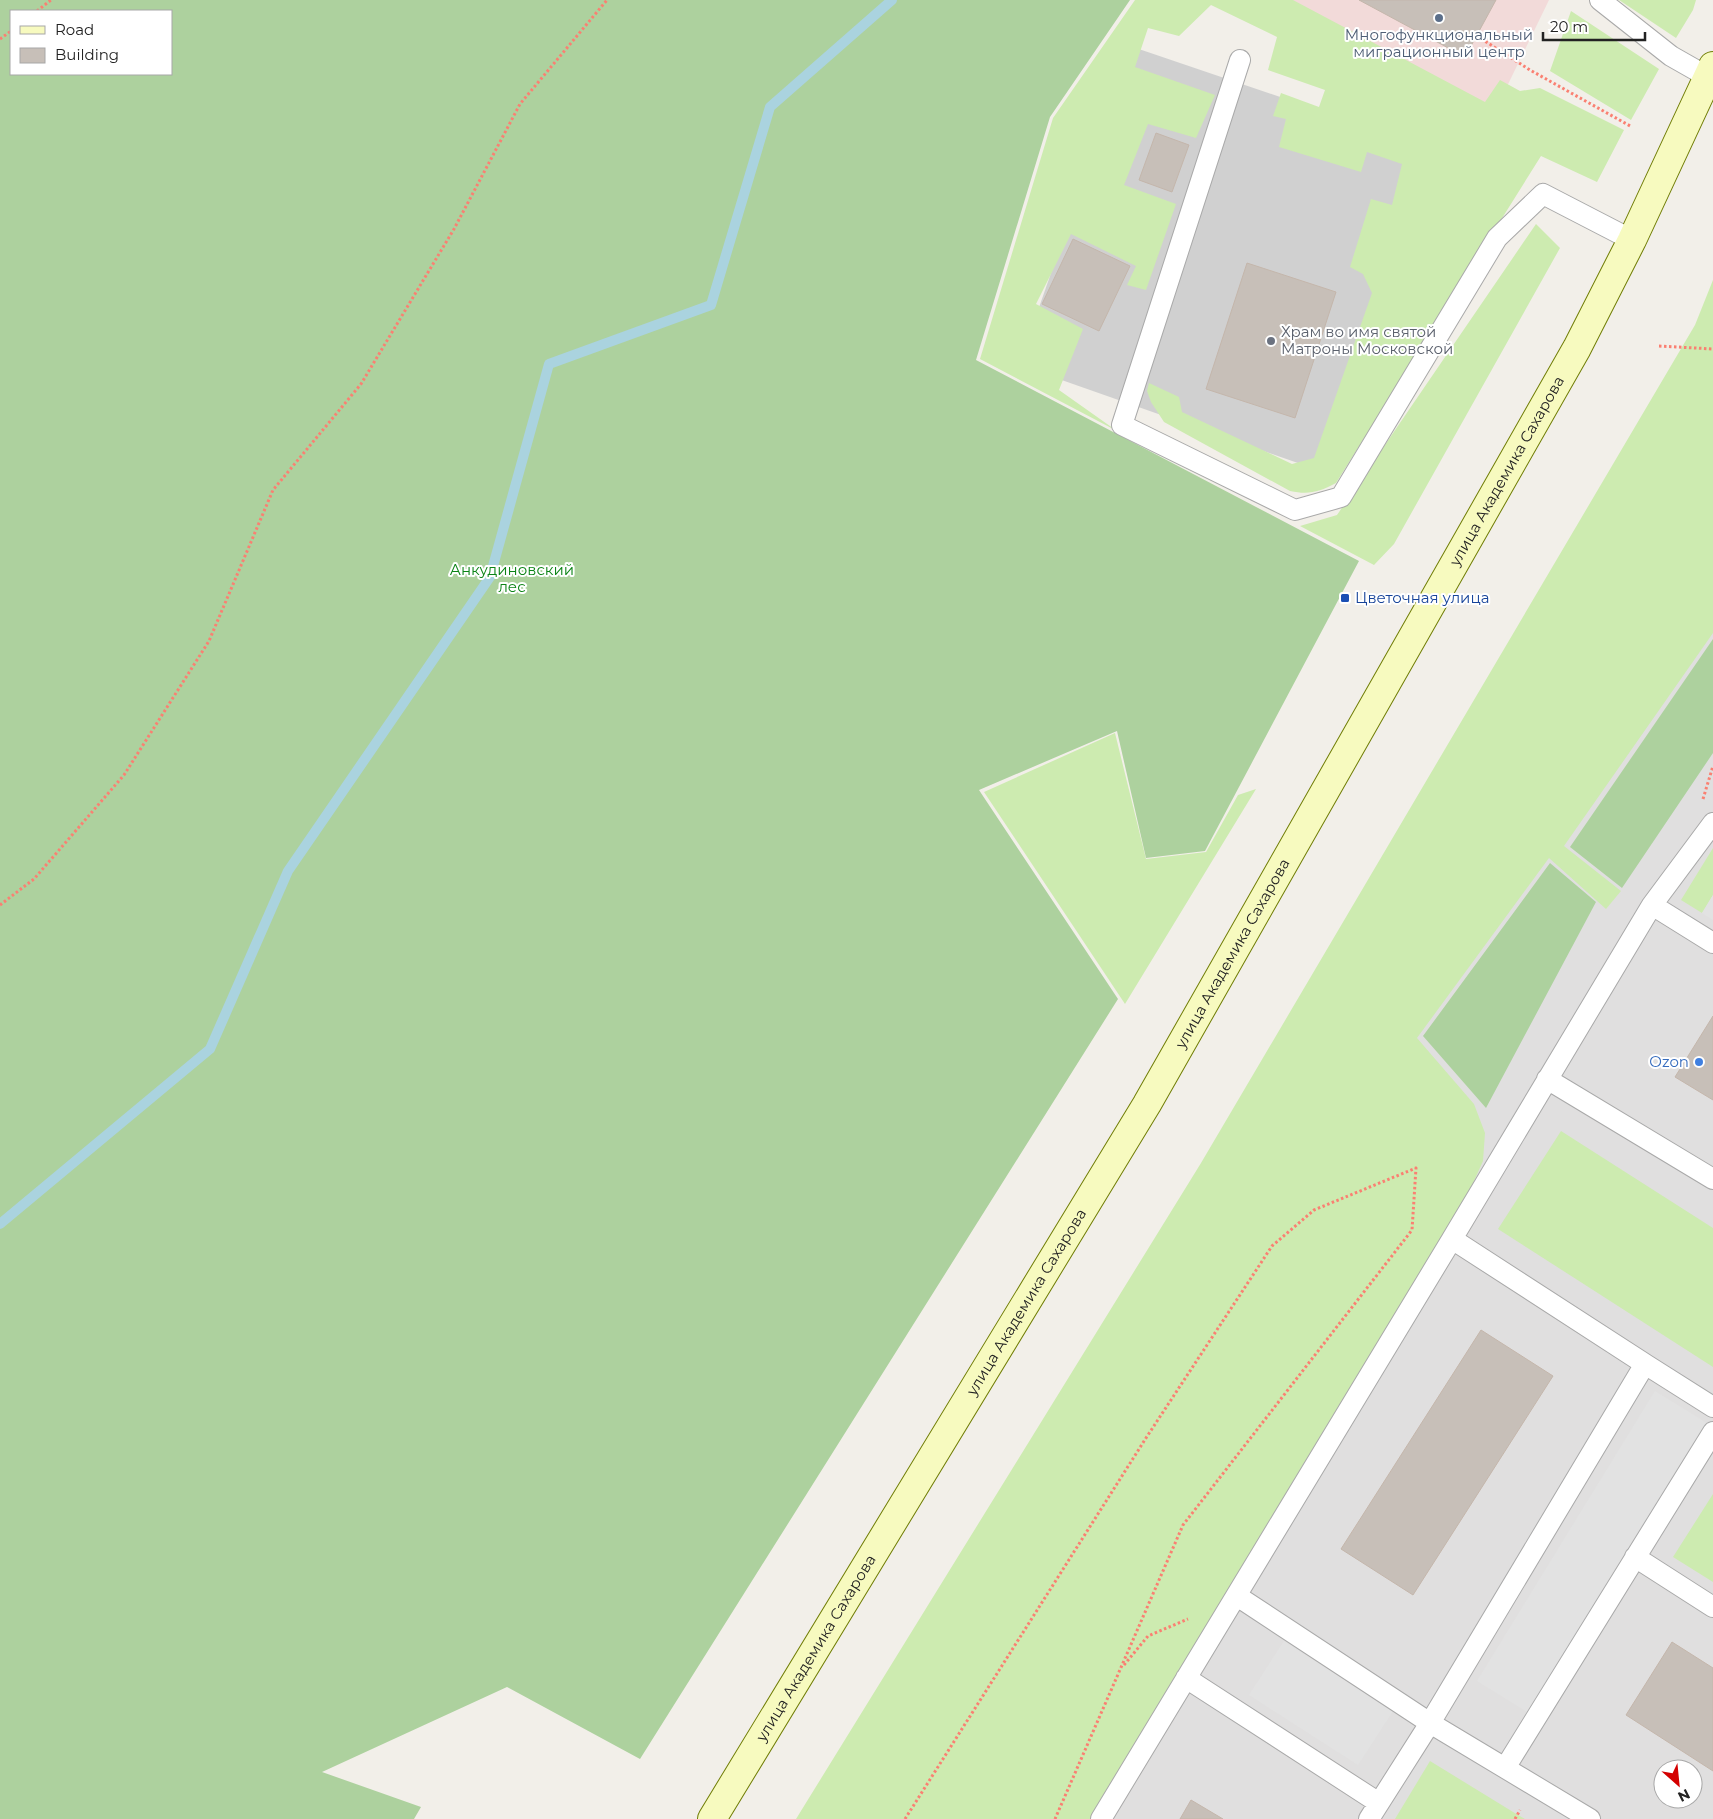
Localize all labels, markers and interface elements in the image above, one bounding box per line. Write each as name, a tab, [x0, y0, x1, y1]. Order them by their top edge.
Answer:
legend	[10, 10, 172, 75]
scale bar	[1543, 10, 1646, 42]
marker: Многофункциональный миграционный центр	[1433, 12, 1445, 24]
text: 20 m	[1550, 17, 1588, 36]
text: Road	[55, 20, 94, 39]
place label: Многофункциональный миграционный центр	[1345, 25, 1533, 61]
text: Building	[55, 45, 119, 64]
place label: Храм во имя святой Матроны Московской	[1281, 322, 1453, 358]
marker: Храм во имя святой Матроны Московской	[1265, 335, 1277, 347]
street label: улица Академика Сахарова	[1445, 373, 1568, 570]
park label: Анкудиновский лес	[450, 560, 574, 596]
place label: Цветочная улица	[1355, 588, 1489, 607]
marker: Цветочная улица	[1339, 592, 1351, 604]
street label: улица Академика Сахарова	[1170, 855, 1294, 1052]
place label: Ozon	[1649, 1052, 1689, 1071]
marker: Ozon	[1693, 1056, 1705, 1068]
street label: улица Академика Сахарова	[961, 1205, 1090, 1400]
street label: улица Академика Сахарова	[751, 1551, 880, 1746]
north arrow	[1653, 1759, 1703, 1809]
text: N	[1675, 1785, 1693, 1806]

